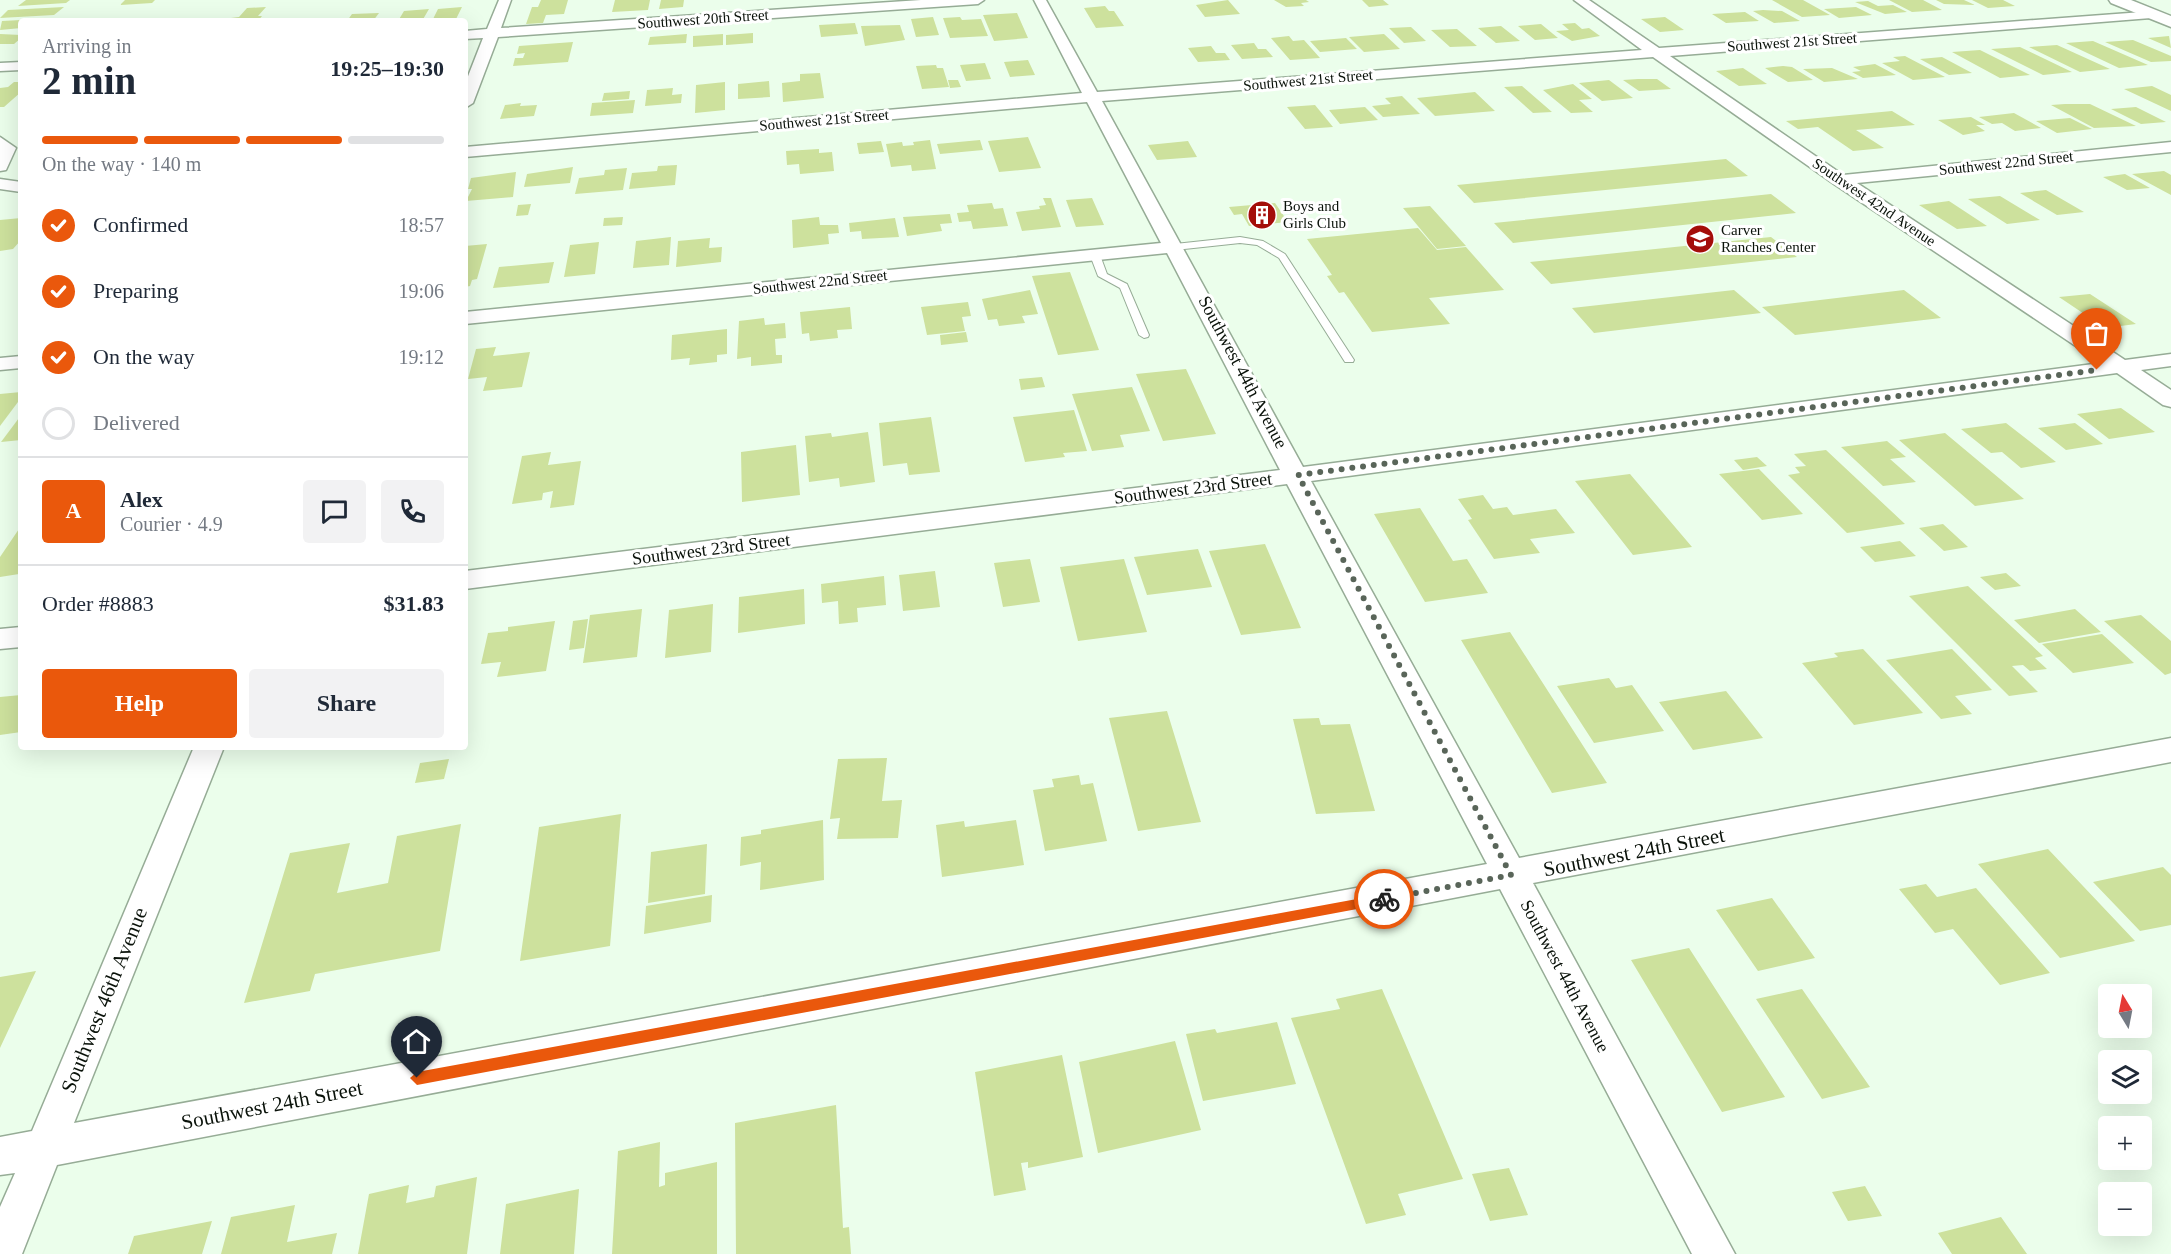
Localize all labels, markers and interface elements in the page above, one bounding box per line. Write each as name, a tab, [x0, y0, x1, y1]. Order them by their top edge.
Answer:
street label: Southwest 20th Street	[637, 6, 770, 32]
street label: Southwest 21st Street	[1727, 29, 1858, 55]
text: Arriving in	[42, 35, 131, 57]
text: 19:25–19:30	[330, 56, 444, 81]
text: 2 min	[42, 59, 136, 102]
street label: Southwest 21st Street	[1243, 66, 1374, 94]
street label: Southwest 21st Street	[759, 106, 890, 134]
street label: Southwest 22nd Street	[1938, 148, 2075, 178]
text: On the way · 140 m	[42, 153, 201, 175]
street label: Southwest 42nd Avenue	[1810, 155, 1939, 249]
place label: Boys and Girls Club	[1283, 198, 1346, 231]
building icon: Boys and Girls Club	[1246, 199, 1278, 231]
icon: check	[42, 209, 75, 242]
text: Confirmed	[93, 212, 188, 237]
text: 18:57	[398, 214, 444, 236]
place label: Carver Ranches Center	[1721, 222, 1816, 255]
school or university icon: Carver Ranches Center	[1684, 223, 1716, 255]
street label: Southwest 22nd Street	[752, 267, 889, 297]
icon: check	[42, 275, 75, 308]
text: Preparing	[93, 278, 179, 303]
text: 19:06	[398, 280, 444, 302]
street label: Southwest 44th Avenue	[1194, 292, 1292, 452]
pin	[2071, 308, 2122, 370]
icon: bag	[2080, 317, 2113, 350]
icon: check	[42, 341, 75, 374]
text: On the way	[93, 344, 194, 369]
text: 19:12	[398, 346, 444, 368]
text: Delivered	[93, 410, 180, 435]
street label: Southwest 23rd Street	[1113, 468, 1273, 508]
button: chat	[303, 480, 366, 543]
button: phone	[381, 480, 444, 543]
text: Alex	[120, 487, 163, 512]
text: A	[66, 498, 81, 523]
text: Courier · 4.9	[120, 513, 223, 535]
street label: Southwest 23rd Street	[631, 529, 791, 569]
text: Order #8883	[42, 591, 154, 616]
text: $31.83	[384, 591, 444, 616]
button: Help	[42, 669, 237, 738]
button: Share	[249, 669, 444, 738]
street label: Southwest 24th Street	[1541, 823, 1727, 881]
courier	[1354, 869, 1414, 929]
icon: bike	[1368, 883, 1401, 916]
street label: Southwest 44th Avenue	[1516, 896, 1614, 1056]
street label: Southwest 46th Avenue	[56, 904, 152, 1096]
north arrow	[2098, 984, 2152, 1038]
map controls	[2098, 984, 2152, 1236]
pin	[391, 1016, 442, 1078]
icon: home	[400, 1025, 433, 1058]
button: layers	[2098, 1050, 2152, 1104]
street label: Southwest 24th Street	[179, 1076, 365, 1134]
button: +	[2098, 1116, 2152, 1170]
button: −	[2098, 1182, 2152, 1236]

